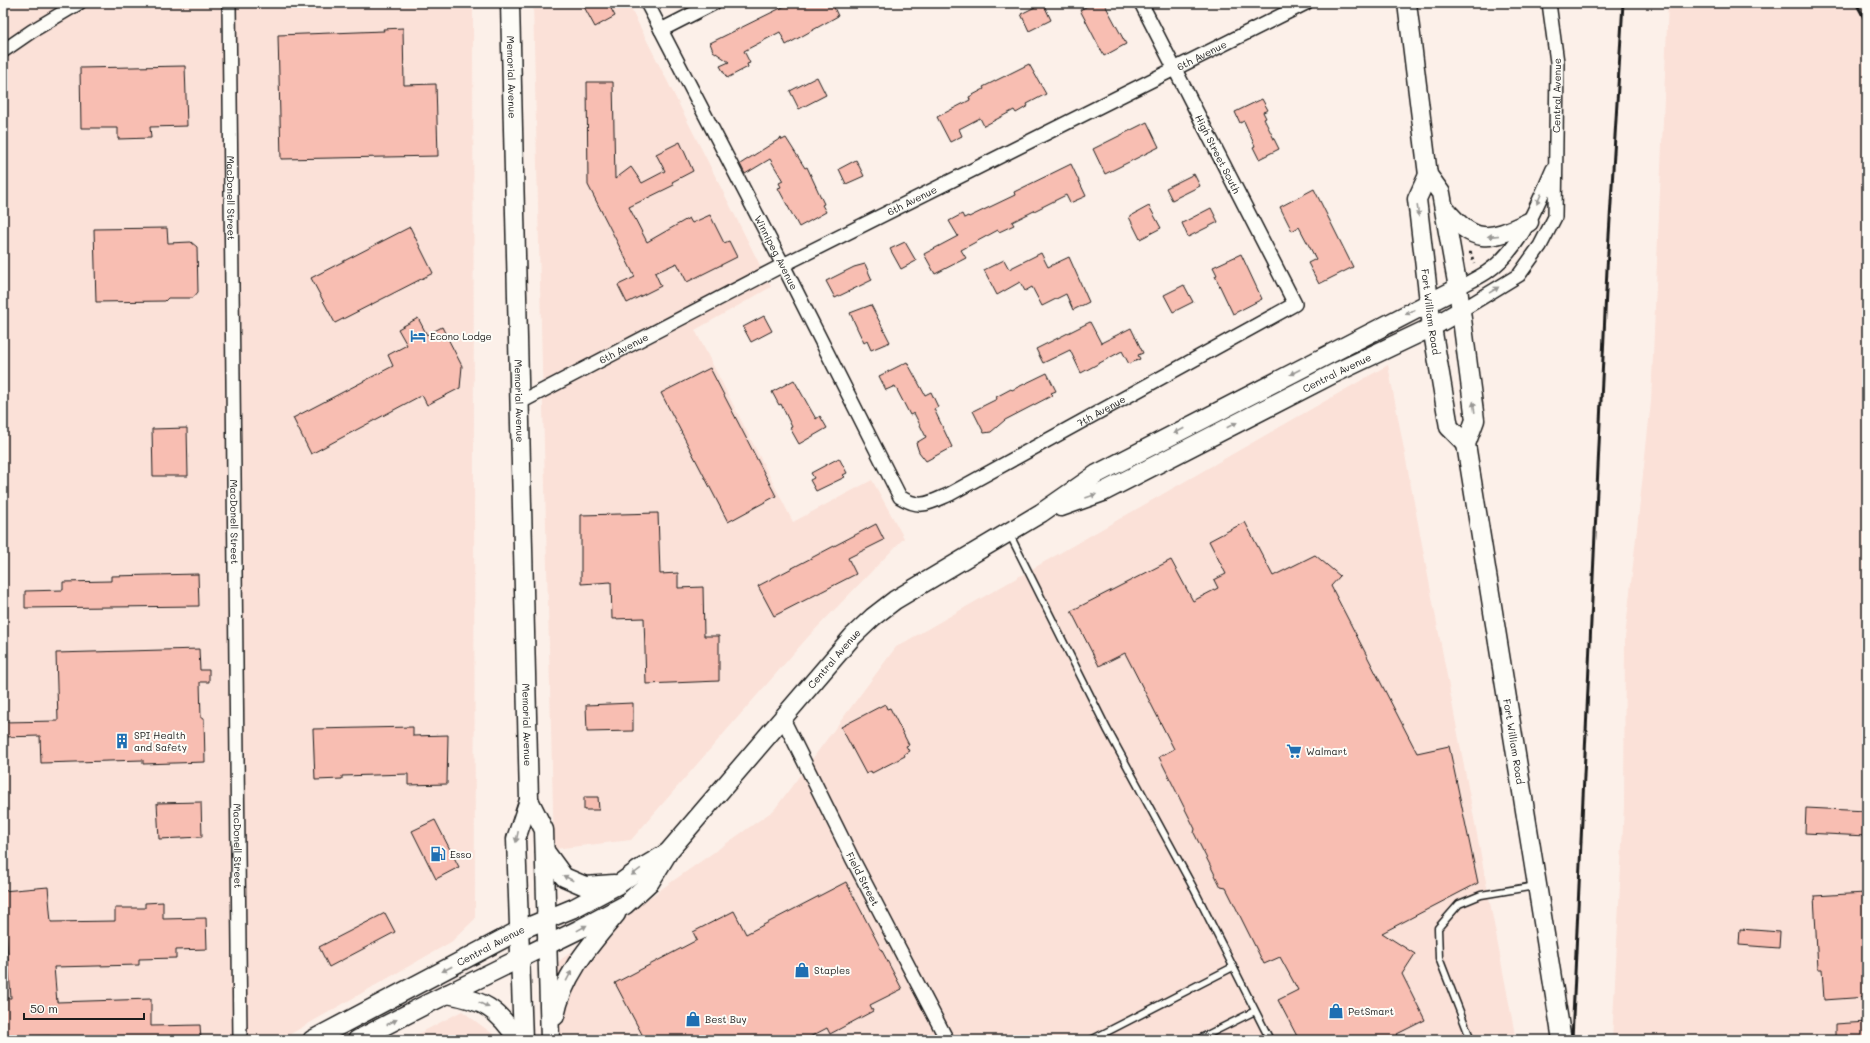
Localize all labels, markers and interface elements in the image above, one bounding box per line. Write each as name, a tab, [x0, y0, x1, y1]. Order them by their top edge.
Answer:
street label: Memorial Avenue	[504, 35, 520, 119]
street label: 6th Avenue	[1174, 37, 1229, 74]
street label: Central Avenue	[1549, 57, 1564, 133]
street label: High Street South	[1192, 112, 1244, 196]
street label: MacDonell Street	[224, 156, 239, 240]
street label: 6th Avenue	[885, 182, 939, 219]
one-way arrow	[1536, 194, 1542, 206]
one-way arrow	[1415, 205, 1421, 217]
street label: Winnipeg Avenue	[751, 213, 801, 292]
one-way arrow	[1487, 232, 1499, 239]
street label: Fort William Road	[1418, 268, 1444, 356]
one-way arrow	[1488, 287, 1500, 294]
one-way arrow	[1404, 309, 1416, 315]
hotel icon: Econo Lodge	[409, 327, 427, 345]
place label: Econo Lodge	[430, 329, 492, 343]
street label: 6th Avenue	[596, 330, 651, 367]
street label: Central Avenue	[1300, 350, 1373, 396]
street label: Memorial Avenue	[512, 359, 527, 442]
one-way arrow	[1289, 368, 1300, 375]
street label: 7th Avenue	[1074, 392, 1128, 430]
one-way arrow	[1470, 401, 1477, 413]
one-way arrow	[1226, 422, 1238, 428]
one-way arrow	[1173, 428, 1185, 435]
street label: MacDonell Street	[227, 480, 242, 564]
one-way arrow	[1085, 493, 1097, 499]
street label: Central Avenue	[804, 625, 864, 691]
street label: Memorial Avenue	[519, 683, 535, 766]
street label: Fort William Road	[1500, 698, 1528, 785]
place label: SPI Health and Safety	[134, 728, 187, 754]
building icon: SPI Health and Safety	[113, 732, 131, 750]
supermarket icon: Walmart	[1285, 742, 1303, 760]
place label: Walmart	[1306, 744, 1347, 758]
street label: MacDonell Street	[230, 803, 245, 888]
one-way arrow	[514, 831, 520, 843]
fuel station icon: Esso	[429, 845, 447, 863]
place label: Esso	[450, 847, 471, 861]
street label: Field Street	[843, 850, 883, 908]
one-way arrow	[630, 868, 641, 876]
one-way arrow	[562, 875, 574, 881]
street label: Central Avenue	[454, 922, 527, 969]
one-way arrow	[577, 925, 588, 931]
shop icon: Staples	[793, 961, 811, 979]
place label: Staples	[814, 963, 850, 977]
one-way arrow	[441, 966, 453, 972]
one-way arrow	[566, 970, 572, 982]
scale bar	[24, 995, 144, 1021]
text: 50 m	[30, 1000, 58, 1016]
one-way arrow	[478, 1002, 489, 1008]
shop icon: PetSmart	[1327, 1002, 1345, 1020]
place label: PetSmart	[1348, 1004, 1394, 1018]
shop icon: Best Buy	[684, 1010, 702, 1028]
place label: Best Buy	[705, 1012, 747, 1026]
one-way arrow	[386, 1019, 397, 1025]

